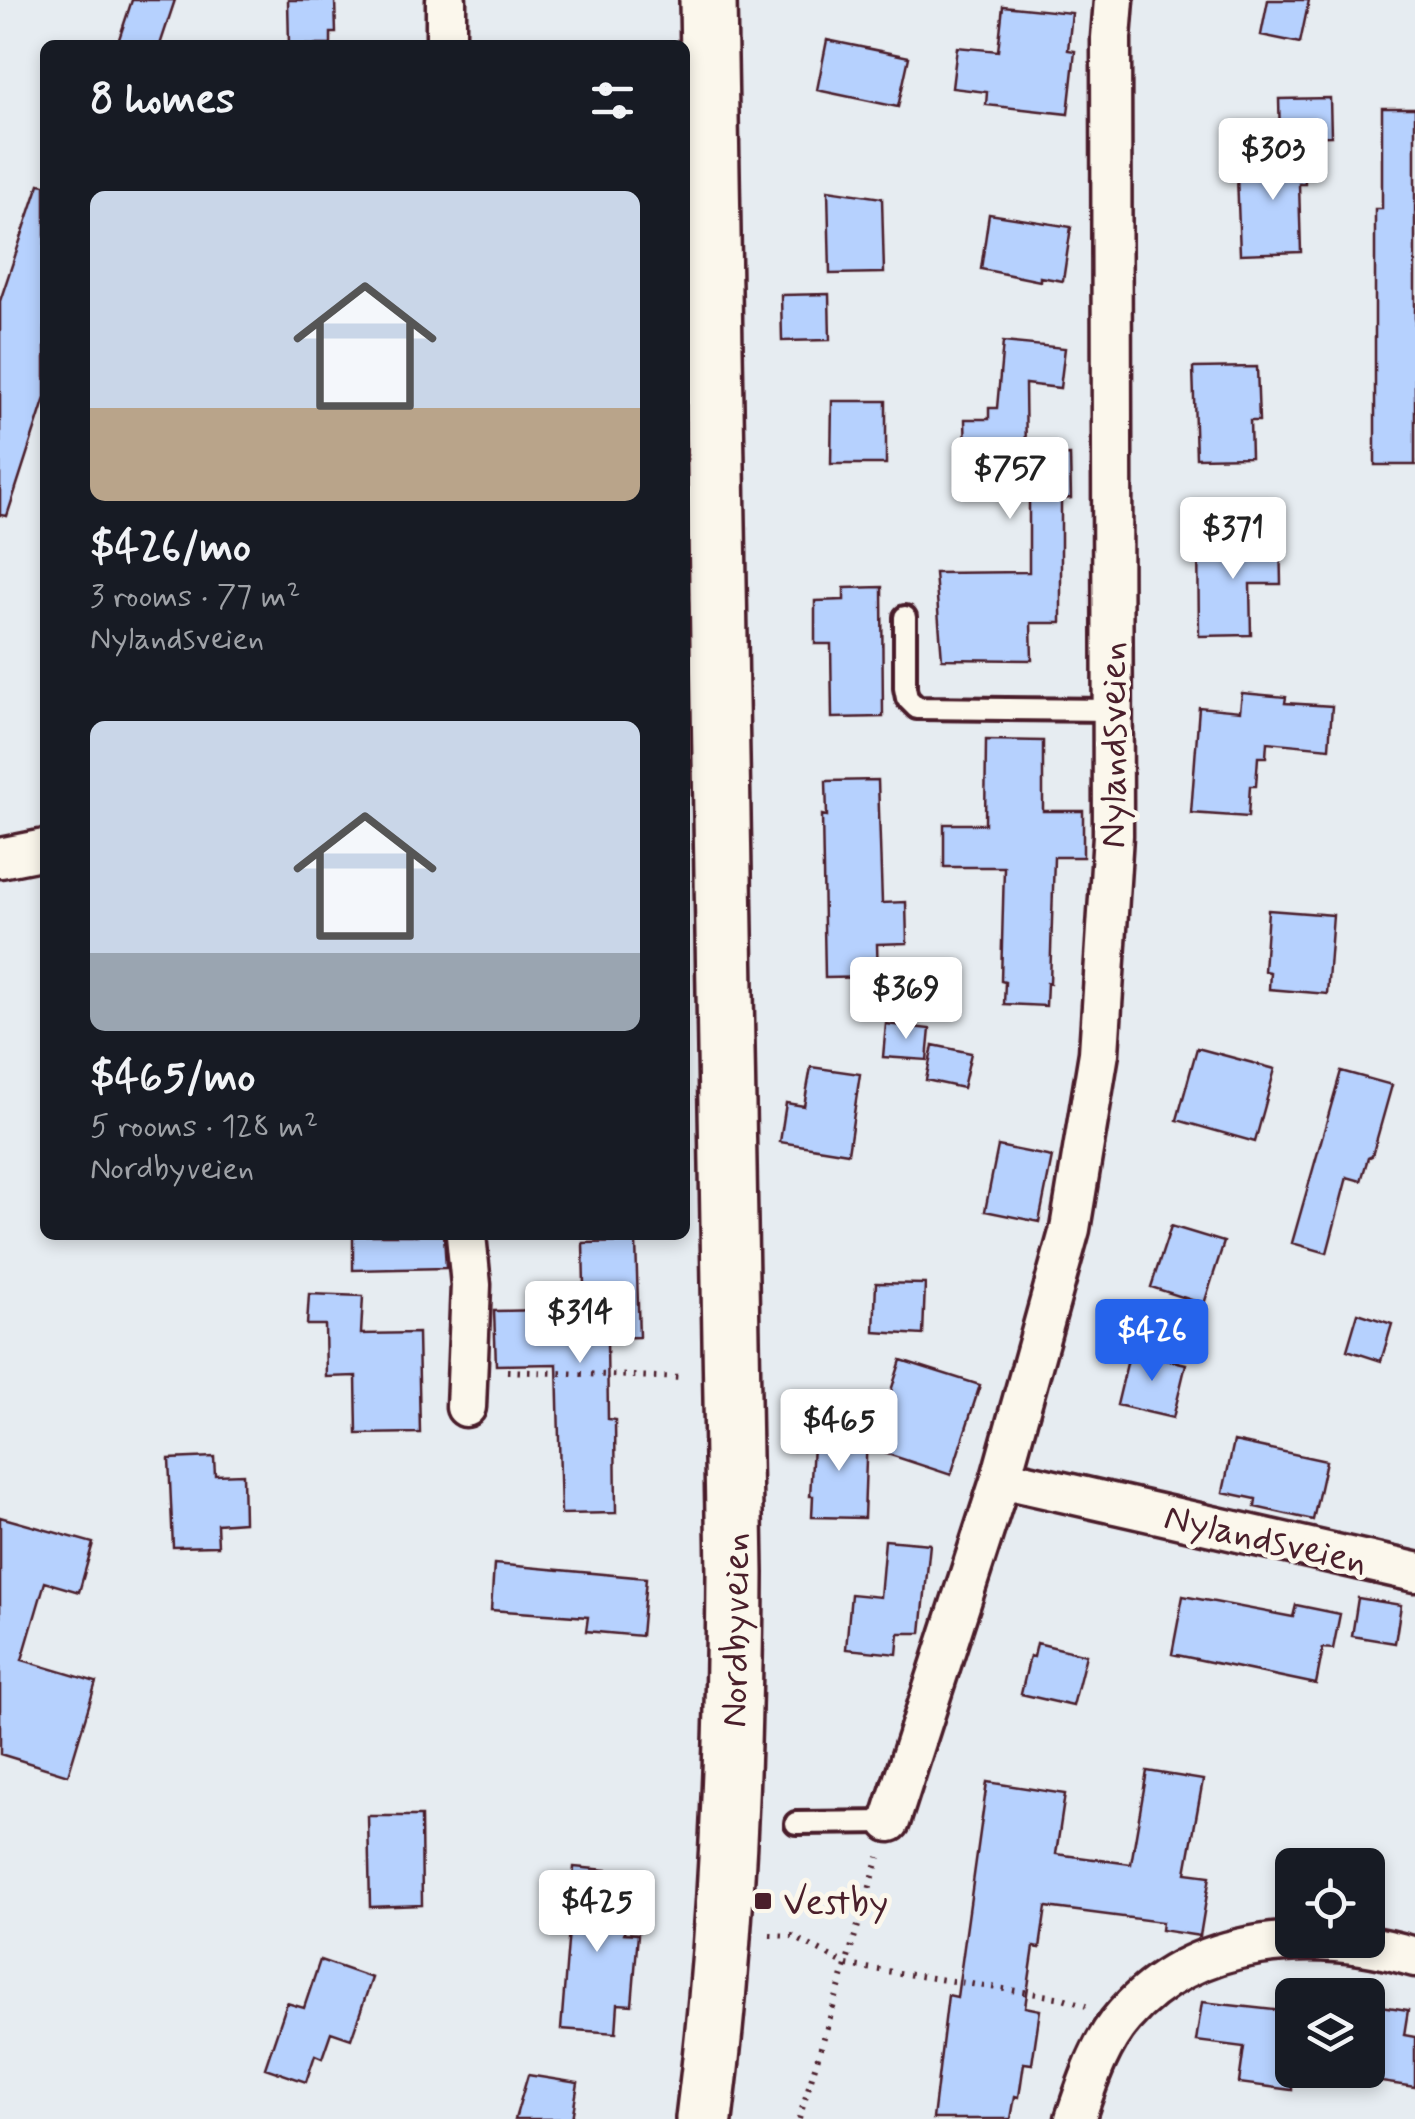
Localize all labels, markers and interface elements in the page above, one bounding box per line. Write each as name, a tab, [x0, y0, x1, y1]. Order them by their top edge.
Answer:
text: 8 homes	[90, 73, 235, 128]
icon: filters	[585, 73, 640, 128]
pin: $303	[1214, 118, 1332, 203]
text: $303	[1241, 129, 1305, 171]
icon: home	[275, 256, 455, 436]
pin: $757	[951, 437, 1069, 522]
text: $757	[973, 448, 1047, 490]
pin: $371	[1174, 497, 1292, 582]
text: $371	[1202, 508, 1264, 550]
text: $426/mo	[90, 521, 251, 576]
text: 3 rooms · 77 m²	[90, 576, 301, 618]
text: Nylandsveien	[90, 618, 264, 660]
street label: Nylandsveien	[1090, 642, 1139, 848]
icon: home	[275, 786, 455, 966]
pin: $369	[847, 957, 965, 1042]
text: $369	[872, 968, 940, 1010]
text: $465/mo	[90, 1051, 255, 1106]
text: 5 rooms · 128 m²	[90, 1106, 318, 1148]
text: Nordbyveien	[90, 1148, 254, 1190]
pin: $314	[521, 1281, 639, 1366]
text: $314	[547, 1292, 613, 1334]
pin: $426	[1093, 1299, 1211, 1384]
text: $426	[1117, 1310, 1187, 1352]
pin: $465	[780, 1389, 898, 1474]
text: $465	[803, 1400, 875, 1442]
street label: Nylandsveien	[1159, 1493, 1372, 1588]
street label: Nordbyveien	[711, 1532, 762, 1728]
map controls	[1275, 1848, 1385, 2088]
button: locate	[1275, 1848, 1385, 1958]
pin: $425	[538, 1870, 656, 1955]
place label: Vestby	[783, 1879, 888, 1928]
text: $425	[561, 1881, 633, 1923]
marker: Vestby	[752, 1890, 774, 1912]
button: layers	[1275, 1978, 1385, 2088]

